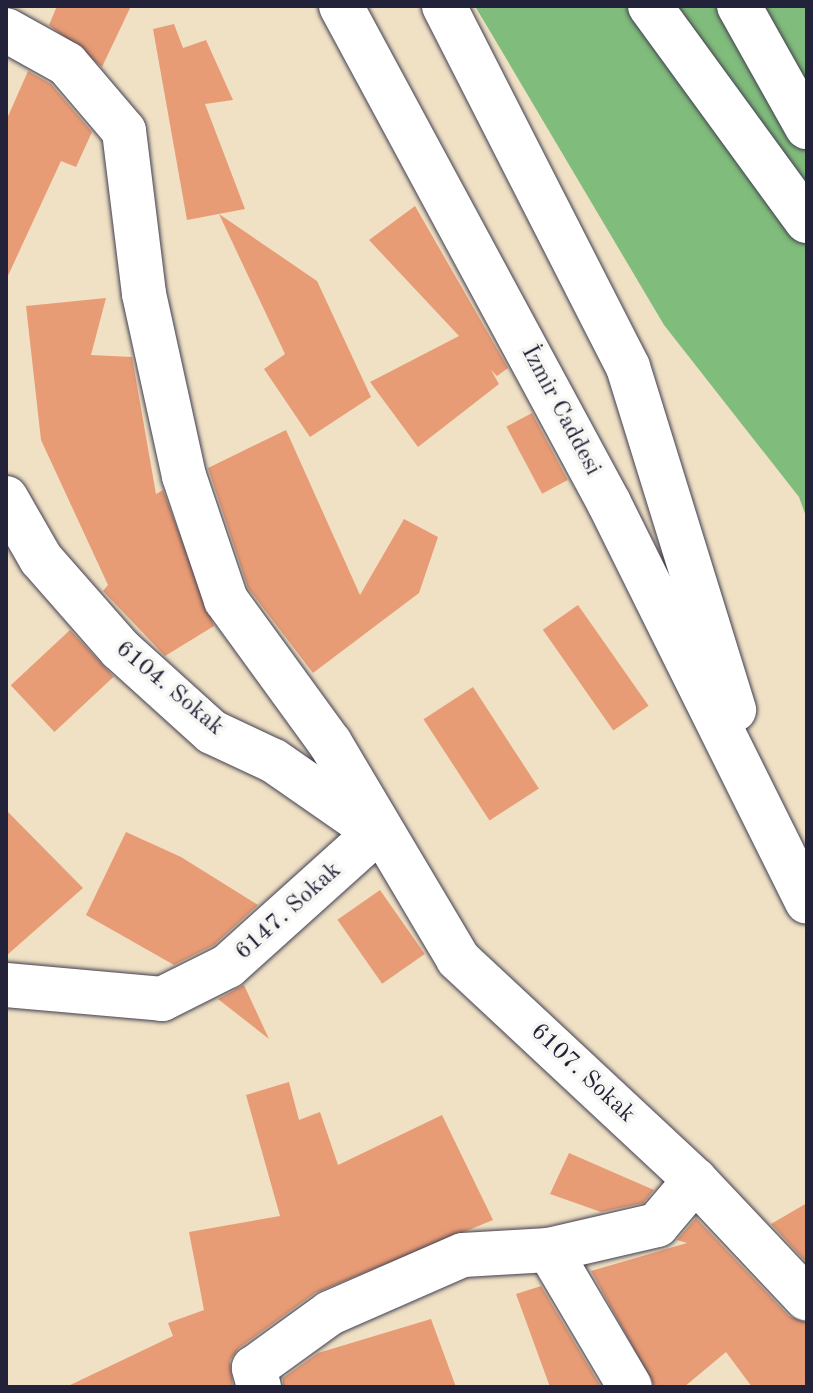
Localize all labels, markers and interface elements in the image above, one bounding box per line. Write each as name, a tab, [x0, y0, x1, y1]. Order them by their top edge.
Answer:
street label: İzmir Caddesi	[514, 341, 606, 481]
street label: 6104. Sokak	[109, 635, 229, 743]
street label: 6147. Sokak	[230, 857, 348, 967]
street label: 6107. Sokak	[524, 1018, 640, 1130]

